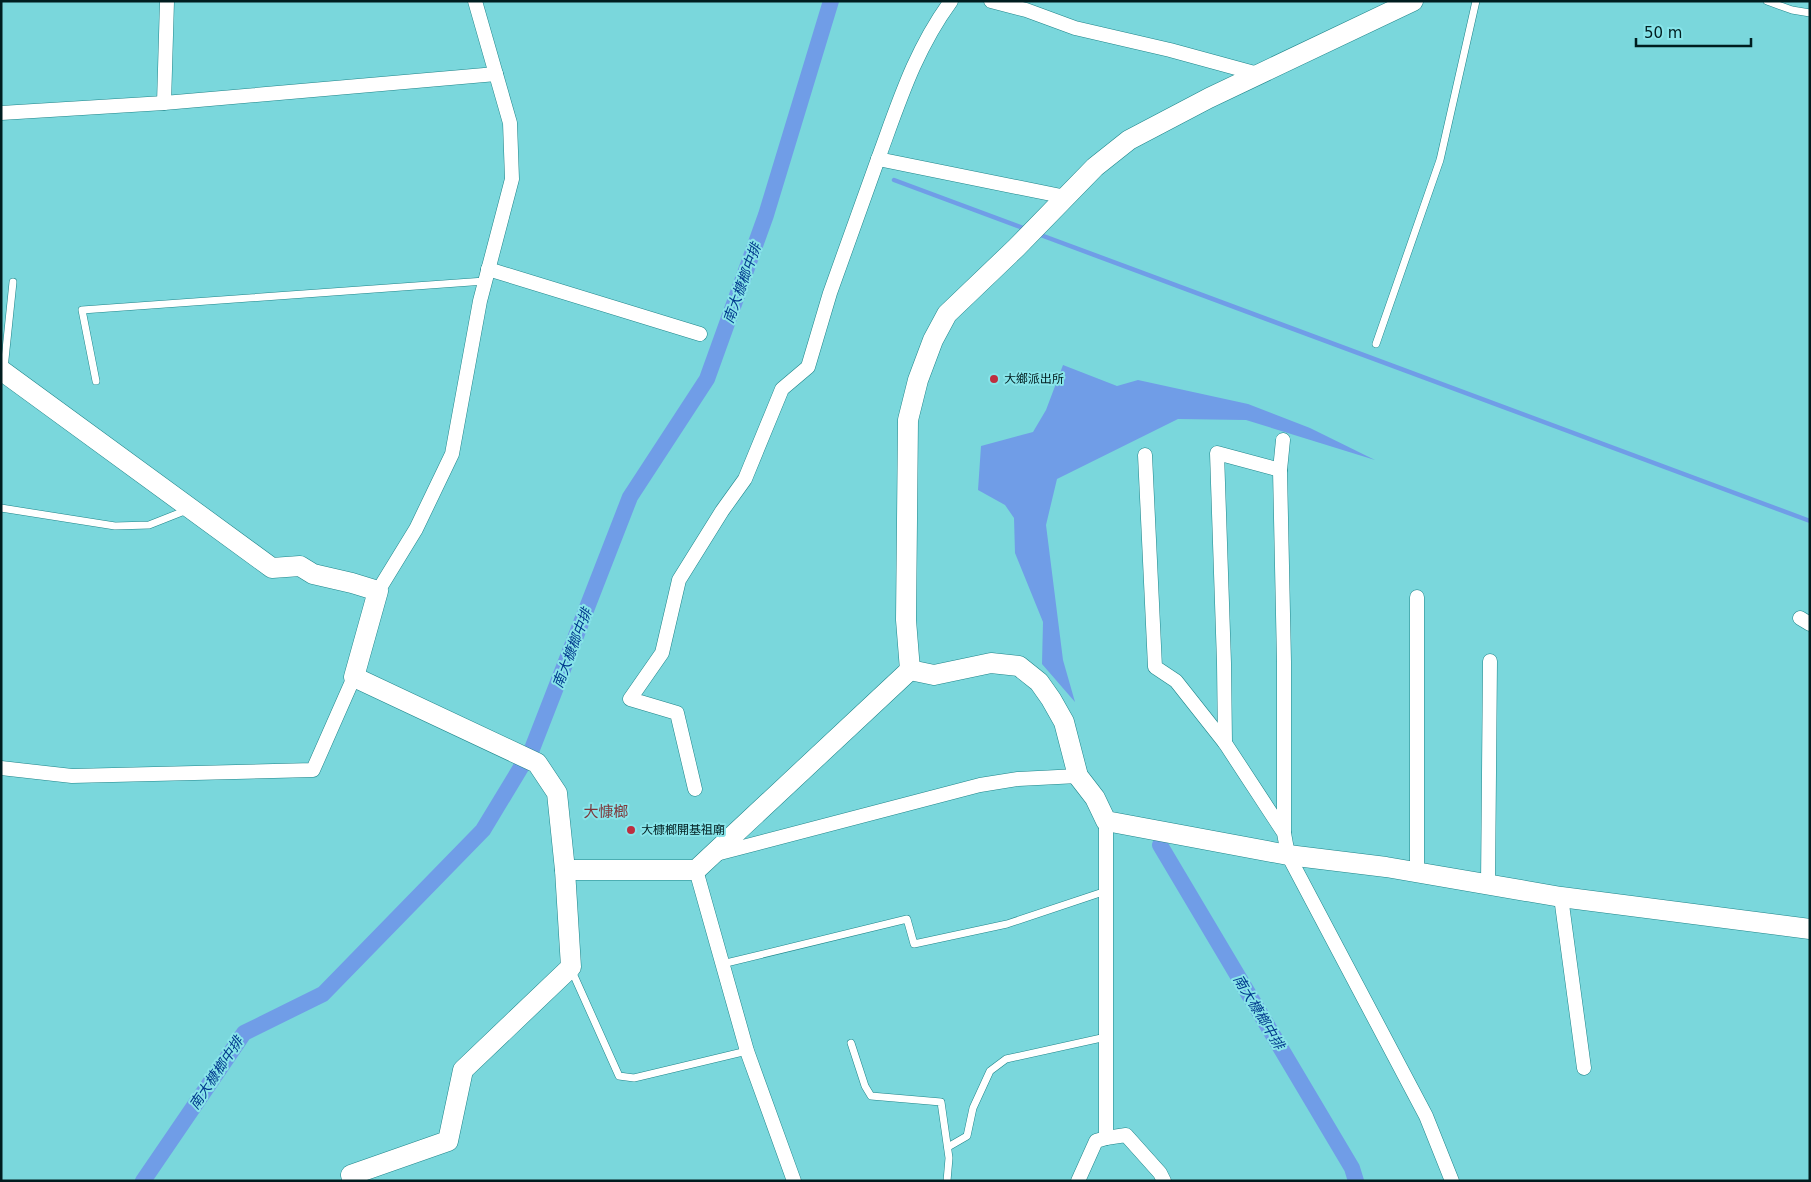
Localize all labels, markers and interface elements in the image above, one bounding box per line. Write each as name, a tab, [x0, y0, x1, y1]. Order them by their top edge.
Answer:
scale bar	[1636, 15, 1751, 47]
text: 50 m	[1644, 24, 1682, 42]
water label: 南大槺榔中排	[720, 239, 765, 325]
place label: 大鄉派出所	[1004, 372, 1064, 386]
marker: 大鄉派出所	[988, 373, 1000, 385]
water label: 南大槺榔中排	[549, 604, 595, 690]
district label: 大慷榔	[583, 803, 629, 821]
place label: 大槺榔開基祖廟	[641, 823, 725, 837]
marker: 大槺榔開基祖廟	[625, 824, 637, 836]
water label: 南大槺榔中排	[1231, 972, 1289, 1054]
water label: 南大槺榔中排	[186, 1032, 247, 1112]

